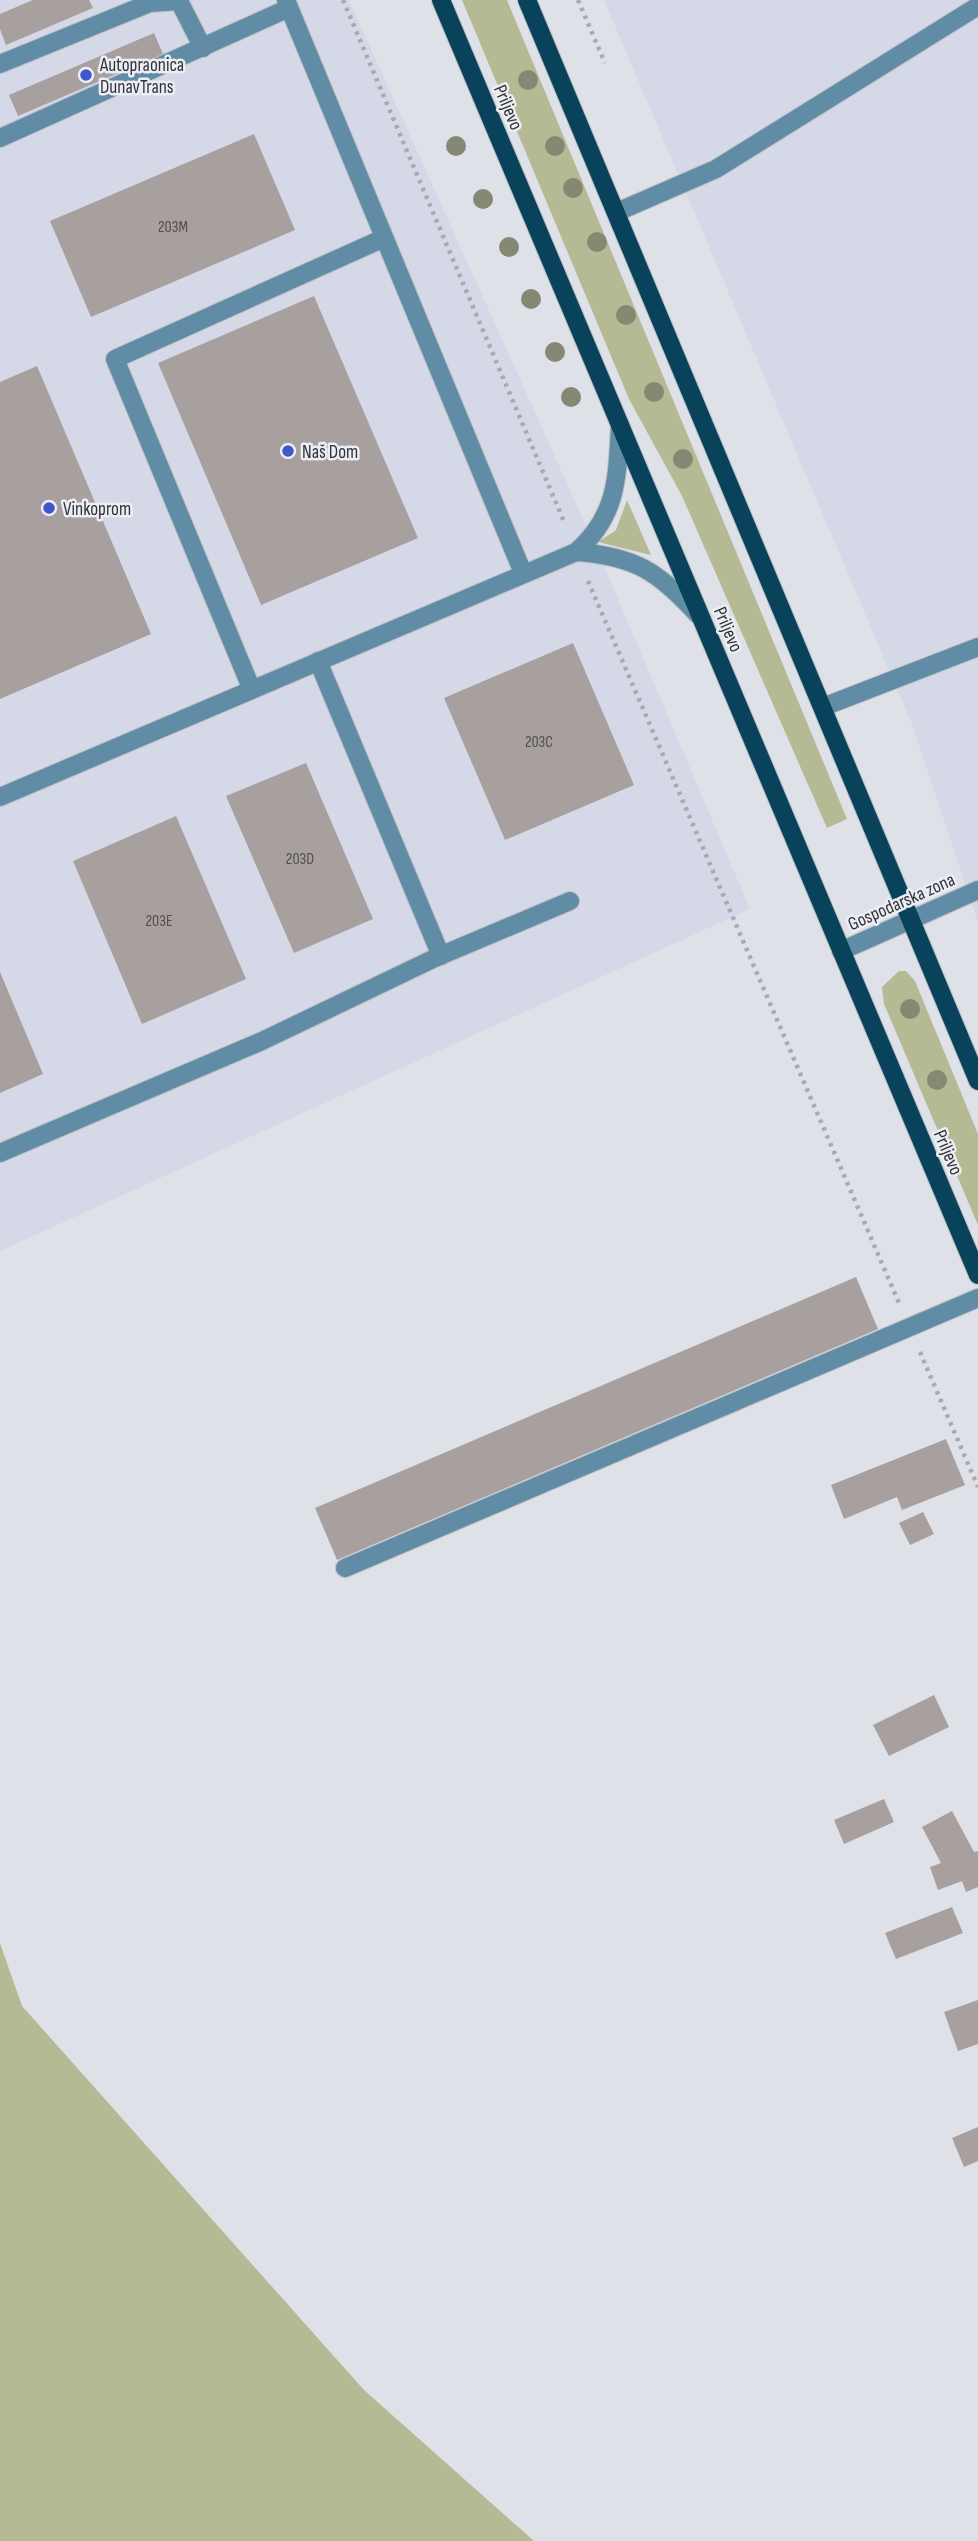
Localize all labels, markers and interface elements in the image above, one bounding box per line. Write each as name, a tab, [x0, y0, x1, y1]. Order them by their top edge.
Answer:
place label: Autopraonica DunavTrans	[99, 54, 184, 99]
marker: Autopraonica DunavTrans	[78, 67, 94, 83]
street label: Priljevo	[488, 81, 527, 134]
house number: 203M	[158, 218, 188, 237]
place label: Naš Dom	[302, 441, 358, 464]
marker: Naš Dom	[280, 443, 296, 459]
place label: Vinkoprom	[63, 498, 131, 521]
marker: Vinkoprom	[41, 500, 57, 516]
street label: Priljevo	[708, 603, 747, 656]
house number: 203C	[525, 733, 553, 752]
house number: 203D	[286, 850, 314, 869]
street label: Gospodarska zona	[845, 869, 959, 936]
house number: 203E	[145, 912, 173, 931]
street label: Priljevo	[928, 1126, 967, 1179]

